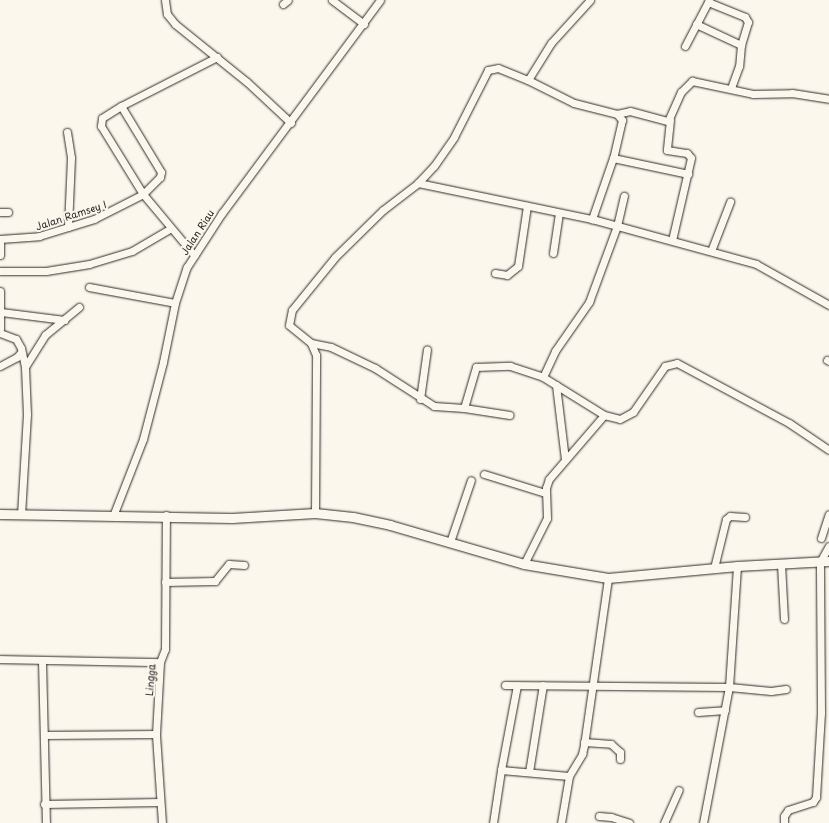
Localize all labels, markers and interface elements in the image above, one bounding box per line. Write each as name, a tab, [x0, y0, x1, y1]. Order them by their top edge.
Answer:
street label: Jalan Ramsey I	[34, 198, 108, 232]
street label: Jalan Riau	[178, 207, 216, 257]
street label: Lingga	[143, 663, 157, 697]

